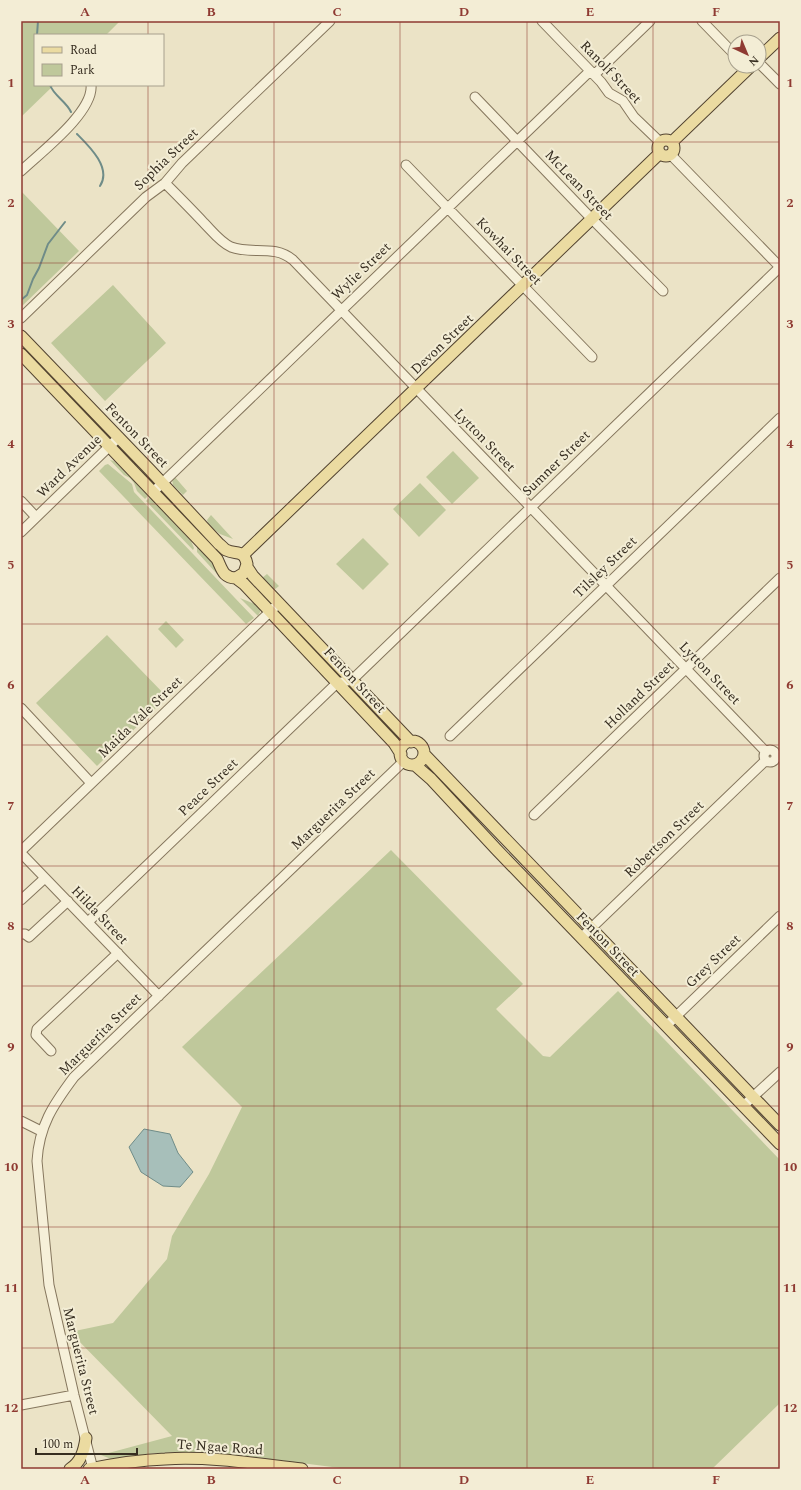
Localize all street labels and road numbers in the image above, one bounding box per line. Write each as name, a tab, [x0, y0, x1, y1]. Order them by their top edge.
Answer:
street label: Ranolf Street	[575, 36, 647, 108]
street label: Sophia Street	[129, 123, 203, 195]
street label: McLean Street	[540, 145, 618, 225]
street label: Kowhai Street	[471, 212, 547, 290]
street label: Wylie Street	[326, 237, 396, 305]
street label: Devon Street	[406, 309, 478, 379]
street label: Fenton Street	[100, 397, 174, 473]
street label: Lytton Street	[449, 403, 521, 477]
street label: Sumner Street	[517, 425, 595, 501]
street label: Ward Avenue	[32, 429, 106, 503]
street label: Tilsley Street	[568, 531, 642, 603]
street label: Lytton Street	[674, 636, 746, 710]
street label: Fenton Street	[319, 642, 391, 718]
street label: Holland Street	[599, 656, 679, 734]
street label: Maida Vale Street	[93, 671, 187, 763]
street label: Peace Street	[173, 753, 243, 821]
street label: Marguerita Street	[286, 763, 380, 855]
street label: Robertson Street	[619, 795, 709, 883]
street label: Hilda Street	[66, 881, 134, 949]
street label: Fenton Street	[571, 906, 645, 982]
street label: Grey Street	[681, 929, 746, 993]
street label: Marguerita Street	[54, 988, 146, 1080]
street label: Marguerita Street	[57, 1305, 105, 1417]
street label: Te Ngae Road	[176, 1434, 264, 1460]

